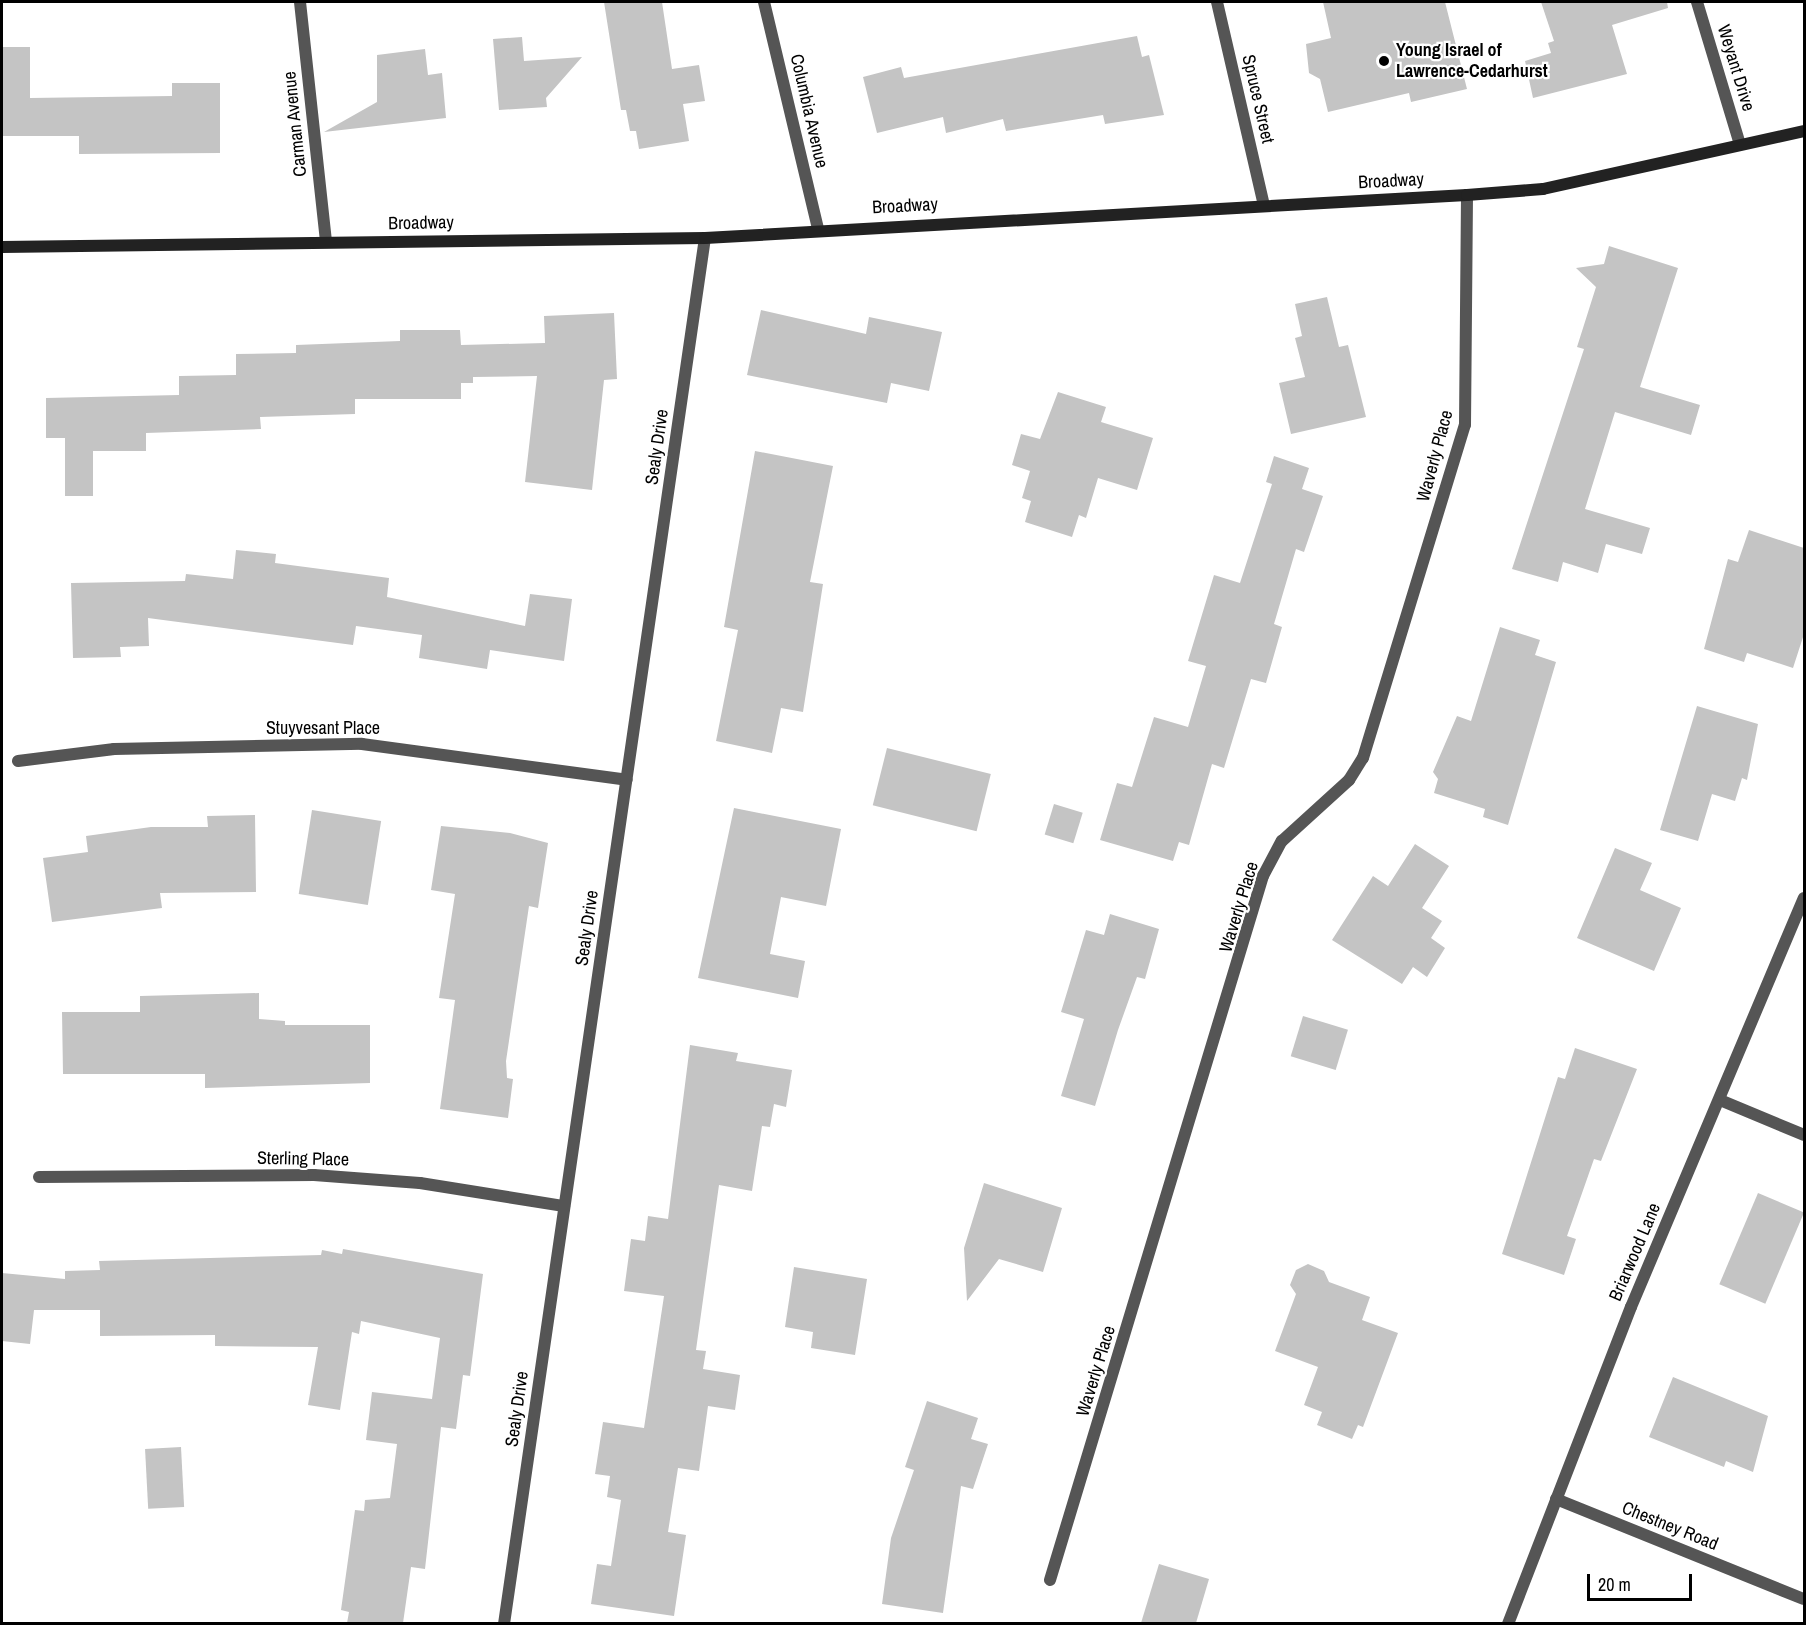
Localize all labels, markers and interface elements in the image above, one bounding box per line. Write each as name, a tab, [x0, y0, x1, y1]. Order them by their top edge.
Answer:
street label: Weyant Drive	[1713, 22, 1759, 114]
place label: Young Israel of Lawrence-Cedarhurst	[1396, 40, 1548, 82]
street label: Columbia Avenue	[785, 52, 833, 170]
street label: Spruce Street	[1237, 53, 1279, 145]
marker: Young Israel of Lawrence-Cedarhurst	[1377, 54, 1391, 68]
street label: Carman Avenue	[279, 70, 311, 178]
street label: Broadway	[1358, 168, 1424, 194]
street label: Broadway	[872, 193, 938, 219]
street label: Broadway	[388, 212, 454, 234]
street label: Sealy Drive	[641, 408, 673, 486]
street label: Waverly Place	[1412, 408, 1458, 504]
street label: Stuyvesant Place	[266, 717, 380, 739]
street label: Waverly Place	[1215, 859, 1263, 955]
street label: Sealy Drive	[571, 889, 603, 967]
street label: Sterling Place	[257, 1147, 349, 1171]
street label: Briarwood Lane	[1605, 1200, 1665, 1304]
street label: Waverly Place	[1072, 1323, 1120, 1419]
street label: Sealy Drive	[501, 1370, 533, 1448]
street label: Chestney Road	[1619, 1497, 1721, 1555]
scale bar	[1590, 1562, 1695, 1600]
text: 20 m	[1598, 1572, 1631, 1597]

